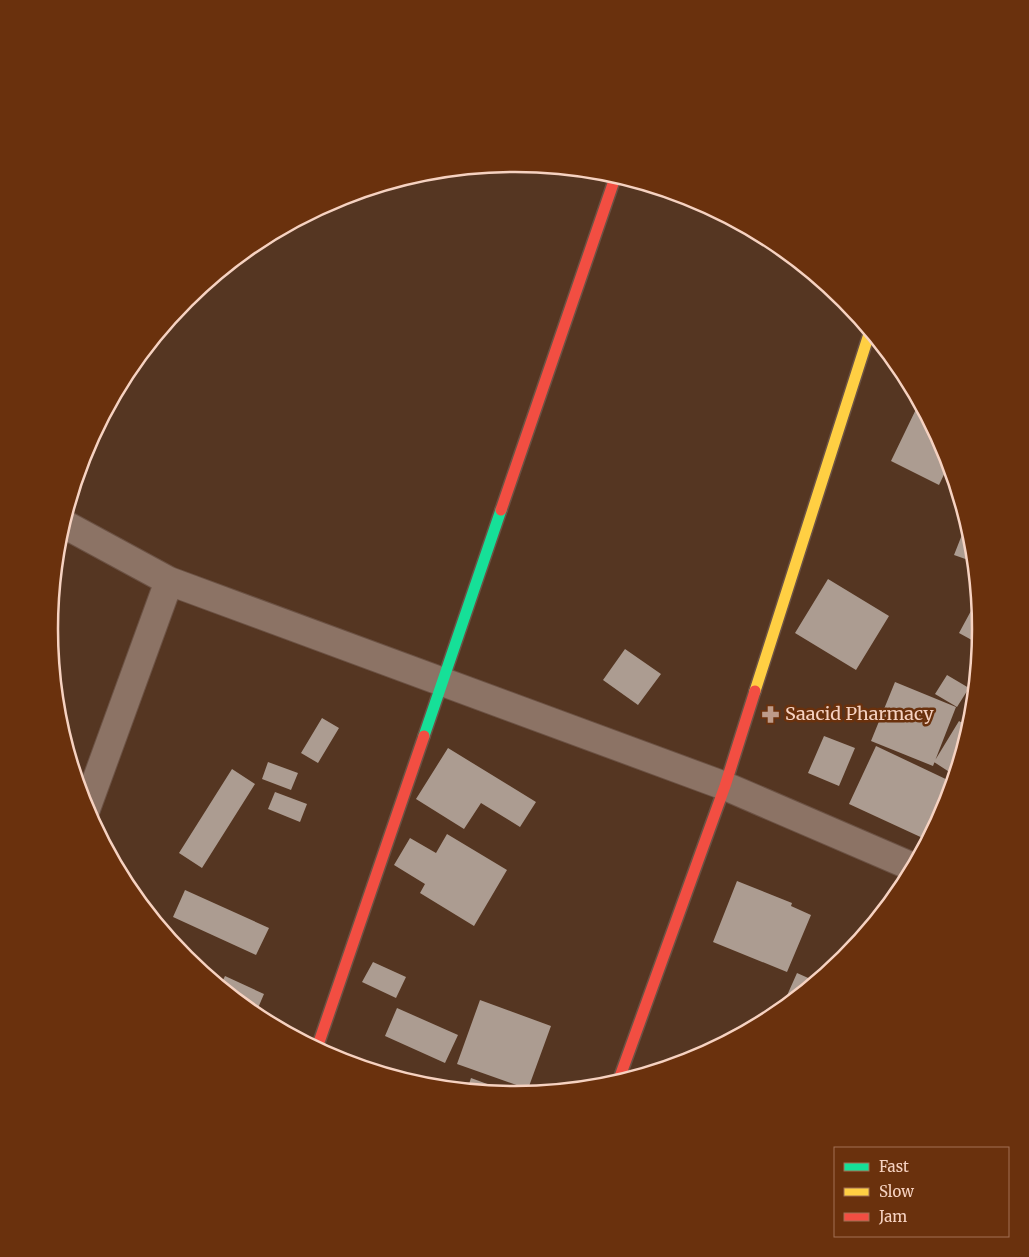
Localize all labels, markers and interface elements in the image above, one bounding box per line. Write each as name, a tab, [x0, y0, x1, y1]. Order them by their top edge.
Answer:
place label: Saacid Pharmacy	[785, 702, 934, 725]
pharmacy icon: Saacid Pharmacy	[761, 704, 781, 724]
legend	[834, 1147, 1009, 1237]
text: Fast	[879, 1157, 909, 1176]
text: Slow	[879, 1182, 914, 1201]
text: Jam	[878, 1207, 907, 1226]

